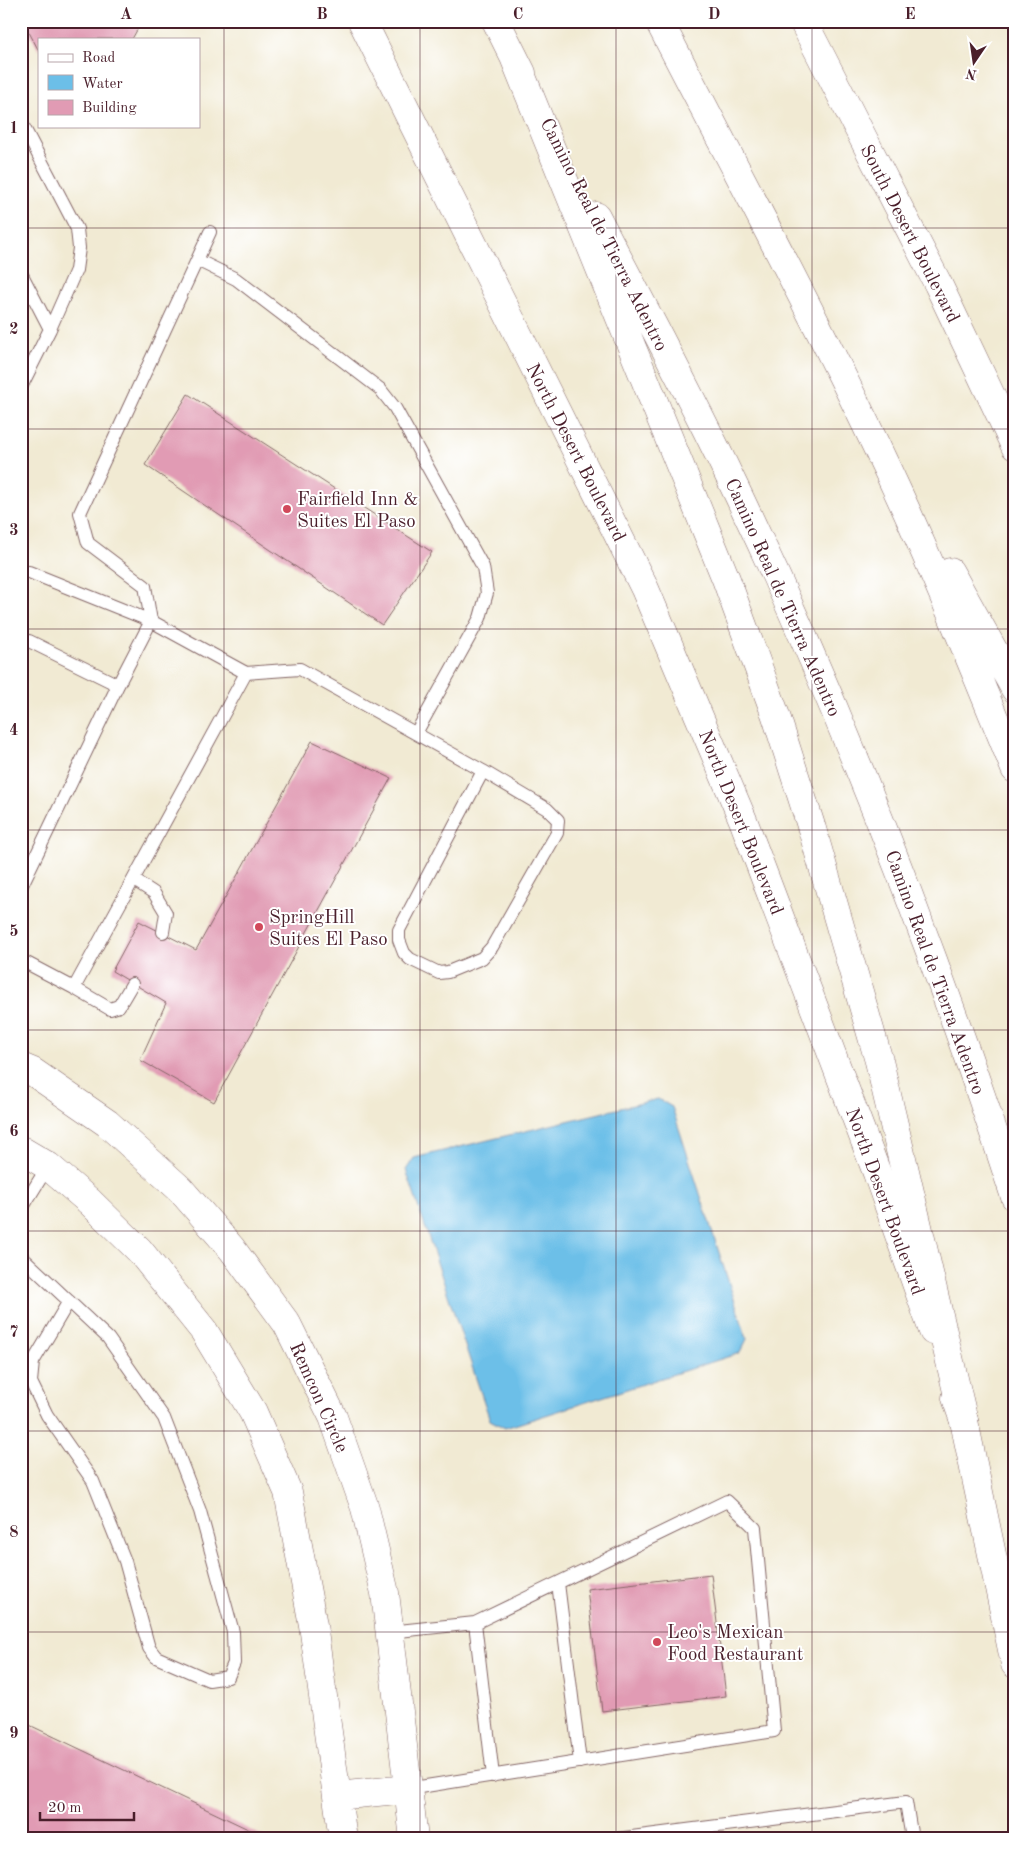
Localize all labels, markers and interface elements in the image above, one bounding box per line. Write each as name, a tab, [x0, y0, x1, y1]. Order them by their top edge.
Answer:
text: A	[120, 7, 132, 23]
text: B	[316, 7, 328, 23]
text: C	[513, 7, 523, 23]
text: D	[708, 7, 720, 23]
text: E	[904, 7, 916, 23]
legend	[38, 38, 200, 128]
north arrow	[948, 38, 998, 88]
text: Road	[82, 51, 116, 66]
text: N	[964, 66, 978, 82]
text: Water	[82, 77, 123, 92]
text: Building	[82, 101, 137, 116]
street label: Camino Real de Tierra Adentro	[536, 116, 670, 355]
text: 1	[9, 121, 19, 137]
street label: South Desert Boulevard	[856, 142, 962, 326]
text: 2	[9, 322, 19, 338]
street label: North Desert Boulevard	[521, 361, 628, 546]
street label: Camino Real de Tierra Adentro	[720, 476, 843, 720]
place label: Fairfield Inn & Suites El Paso	[297, 491, 418, 532]
marker: Fairfield Inn & Suites El Paso	[281, 503, 293, 515]
text: 3	[9, 523, 19, 539]
text: 4	[9, 723, 19, 739]
street label: North Desert Boulevard	[694, 728, 786, 918]
street label: Camino Real de Tierra Adentro	[881, 848, 987, 1098]
place label: SpringHill Suites El Paso	[269, 909, 388, 950]
marker: SpringHill Suites El Paso	[253, 921, 265, 933]
text: 5	[9, 924, 19, 940]
street label: North Desert Boulevard	[841, 1106, 926, 1298]
text: 6	[9, 1124, 19, 1140]
text: 7	[9, 1325, 19, 1341]
street label: Remcon Circle	[285, 1340, 351, 1456]
text: 8	[9, 1525, 19, 1541]
place label: Leo's Mexican Food Restaurant	[667, 1624, 803, 1665]
marker: Leo's Mexican Food Restaurant	[651, 1636, 663, 1648]
text: 9	[9, 1726, 19, 1742]
scale bar	[40, 1790, 134, 1822]
text: 20 m	[48, 1801, 82, 1816]

